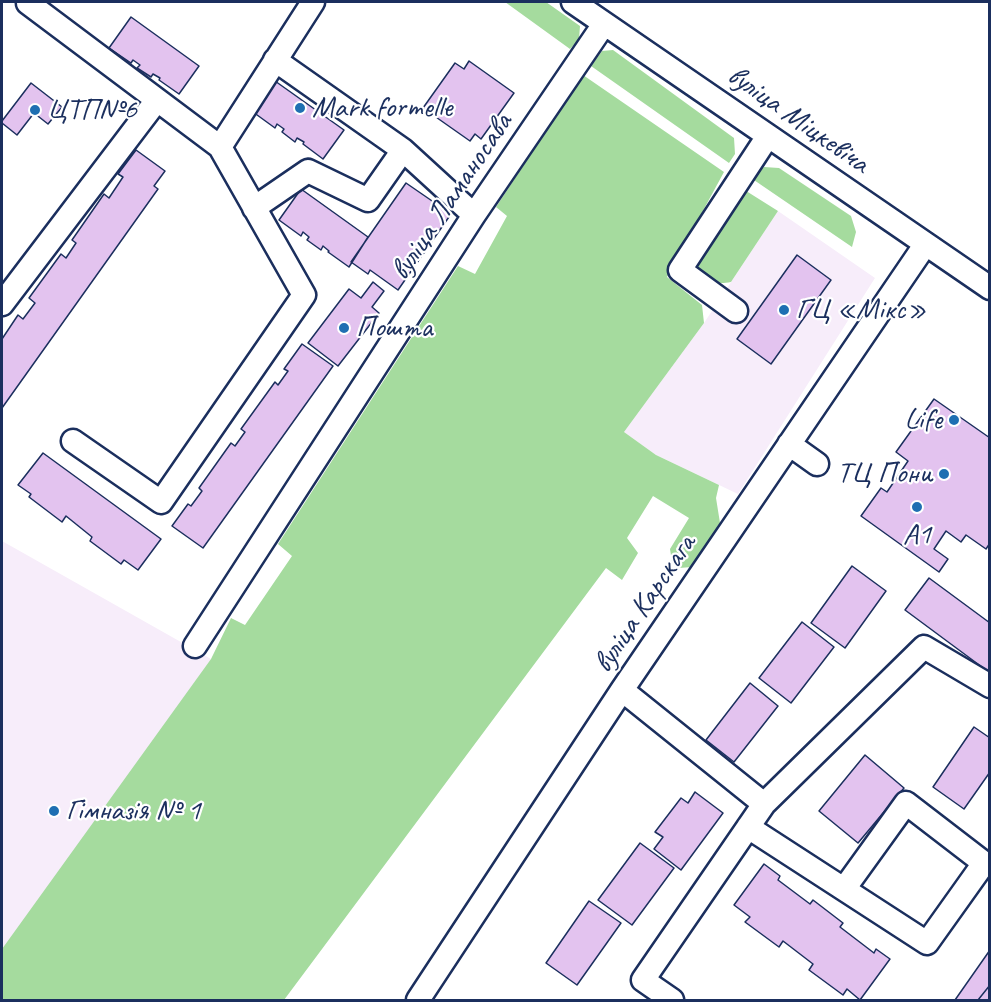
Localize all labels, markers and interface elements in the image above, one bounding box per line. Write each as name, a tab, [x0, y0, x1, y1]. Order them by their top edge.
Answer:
street label: вуліца Міцкевіча	[720, 58, 876, 182]
place label: Mark formelle	[312, 90, 452, 126]
place label: ЦТП№6	[47, 92, 137, 128]
marker: Mark formelle	[293, 101, 307, 115]
marker: ЦТП№6	[28, 103, 42, 117]
street label: вуліца Ламаносава	[383, 107, 521, 287]
place label: ГЦ «Мікс»	[796, 292, 926, 328]
marker: ГЦ «Мікс»	[777, 303, 791, 317]
place label: Пошта	[356, 310, 432, 346]
marker: Пошта	[337, 321, 351, 335]
place label: Life	[905, 402, 942, 438]
marker: Life	[947, 413, 961, 427]
place label: ТЦ Пони	[837, 456, 932, 492]
marker: ТЦ Пони	[937, 467, 951, 481]
marker: A1	[910, 500, 924, 514]
place label: A1	[903, 517, 931, 553]
street label: вуліца Карскага	[586, 528, 704, 680]
place label: Гімназія № 1	[66, 793, 201, 829]
marker: Гімназія № 1	[47, 804, 61, 818]

